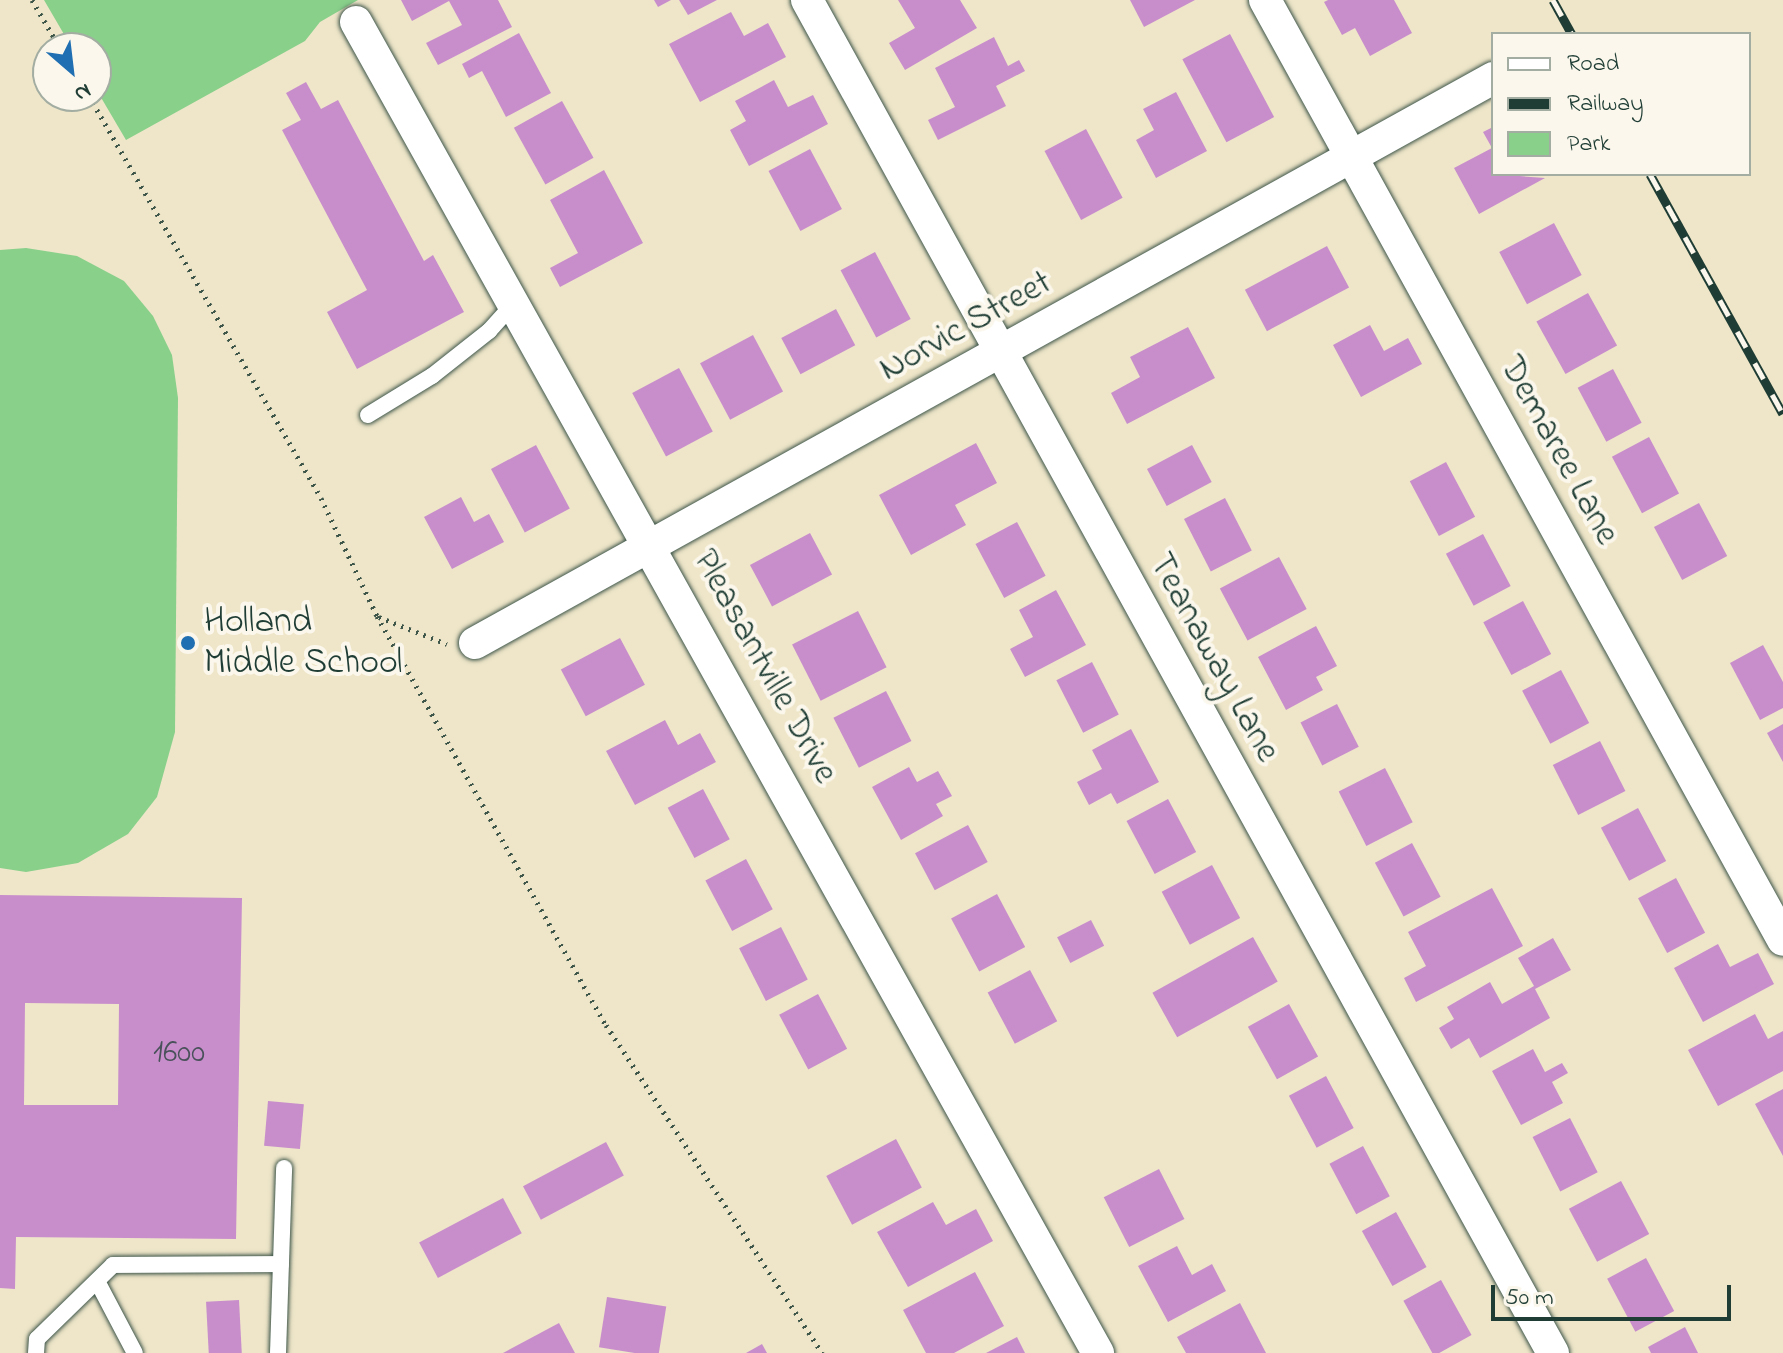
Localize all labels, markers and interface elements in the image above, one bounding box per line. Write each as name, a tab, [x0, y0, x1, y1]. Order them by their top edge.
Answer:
north arrow	[32, 32, 112, 112]
legend	[1491, 32, 1751, 176]
text: Road	[1567, 47, 1619, 82]
text: N	[68, 74, 96, 109]
text: Railway	[1567, 87, 1644, 122]
text: Park	[1567, 127, 1610, 162]
street label: Norvic Street	[872, 262, 1060, 392]
street label: Demaree Lane	[1488, 349, 1628, 553]
street label: Pleasantville Drive	[682, 543, 846, 791]
street label: Teanaway Lane	[1138, 546, 1288, 770]
place label: Holland Middle School	[204, 600, 403, 685]
marker: Holland Middle School	[179, 634, 197, 652]
house number: 1600	[153, 1035, 205, 1073]
scale bar	[1495, 1269, 1735, 1319]
text: 50 m	[1505, 1281, 1554, 1316]

